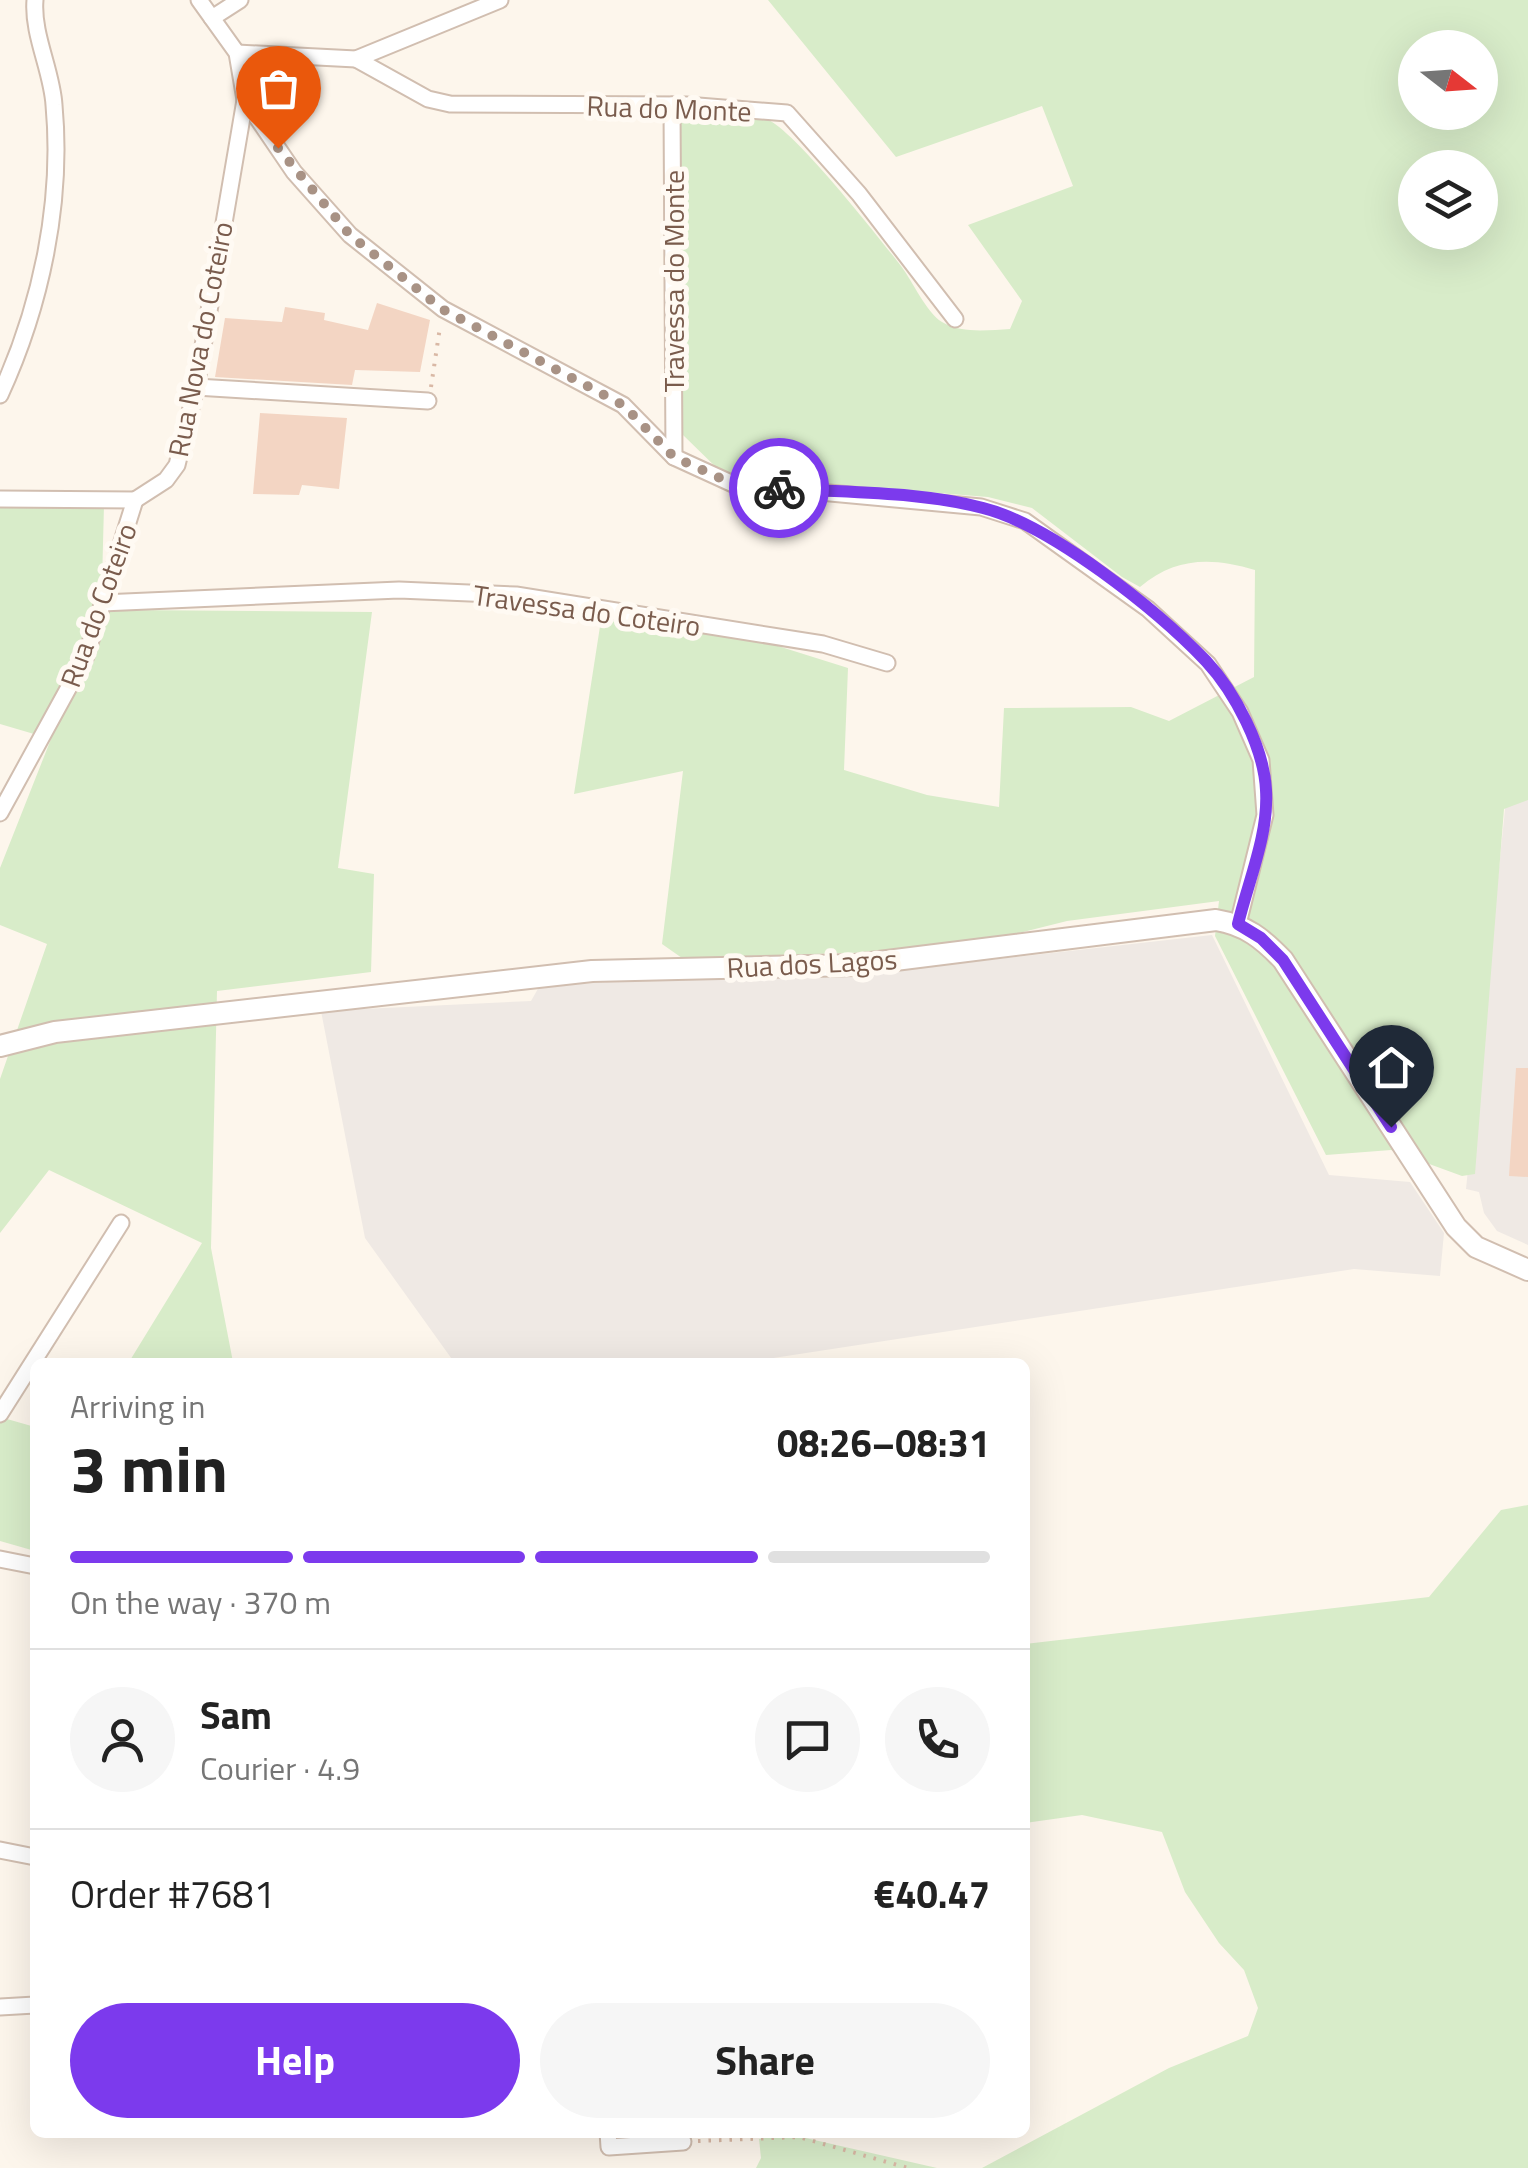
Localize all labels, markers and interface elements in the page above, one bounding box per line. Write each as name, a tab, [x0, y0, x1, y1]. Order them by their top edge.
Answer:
north arrow	[1398, 30, 1498, 130]
map controls	[1398, 30, 1498, 250]
pin	[236, 46, 321, 149]
icon: bag	[251, 61, 306, 116]
street label: Rua do Monte	[586, 84, 752, 132]
button: layers	[1398, 150, 1498, 250]
street label: Travessa do Monte	[652, 170, 695, 392]
street label: Rua Nova do Coteiro	[156, 218, 244, 460]
courier	[729, 438, 829, 538]
icon: bike	[752, 461, 807, 516]
street label: Rua do Coteiro	[48, 517, 148, 693]
street label: Travessa do Coteiro	[471, 573, 703, 647]
street label: Rua dos Lagos	[726, 937, 898, 989]
pin	[1349, 1025, 1434, 1128]
icon: home	[1364, 1040, 1419, 1095]
text: Arriving in	[70, 1382, 206, 1430]
text: 08:26–08:31	[777, 1414, 990, 1472]
text: 3 min	[70, 1418, 228, 1517]
text: On the way · 370 m	[70, 1578, 331, 1626]
text: Sam	[200, 1686, 272, 1744]
button: person	[70, 1687, 175, 1792]
button: chat	[755, 1687, 860, 1792]
button: phone	[885, 1687, 990, 1792]
text: Courier · 4.9	[200, 1744, 360, 1792]
text: Order #7681	[70, 1865, 275, 1923]
text: €40.47	[874, 1865, 990, 1923]
button: Help	[70, 2003, 520, 2118]
button: Share	[540, 2003, 990, 2118]

